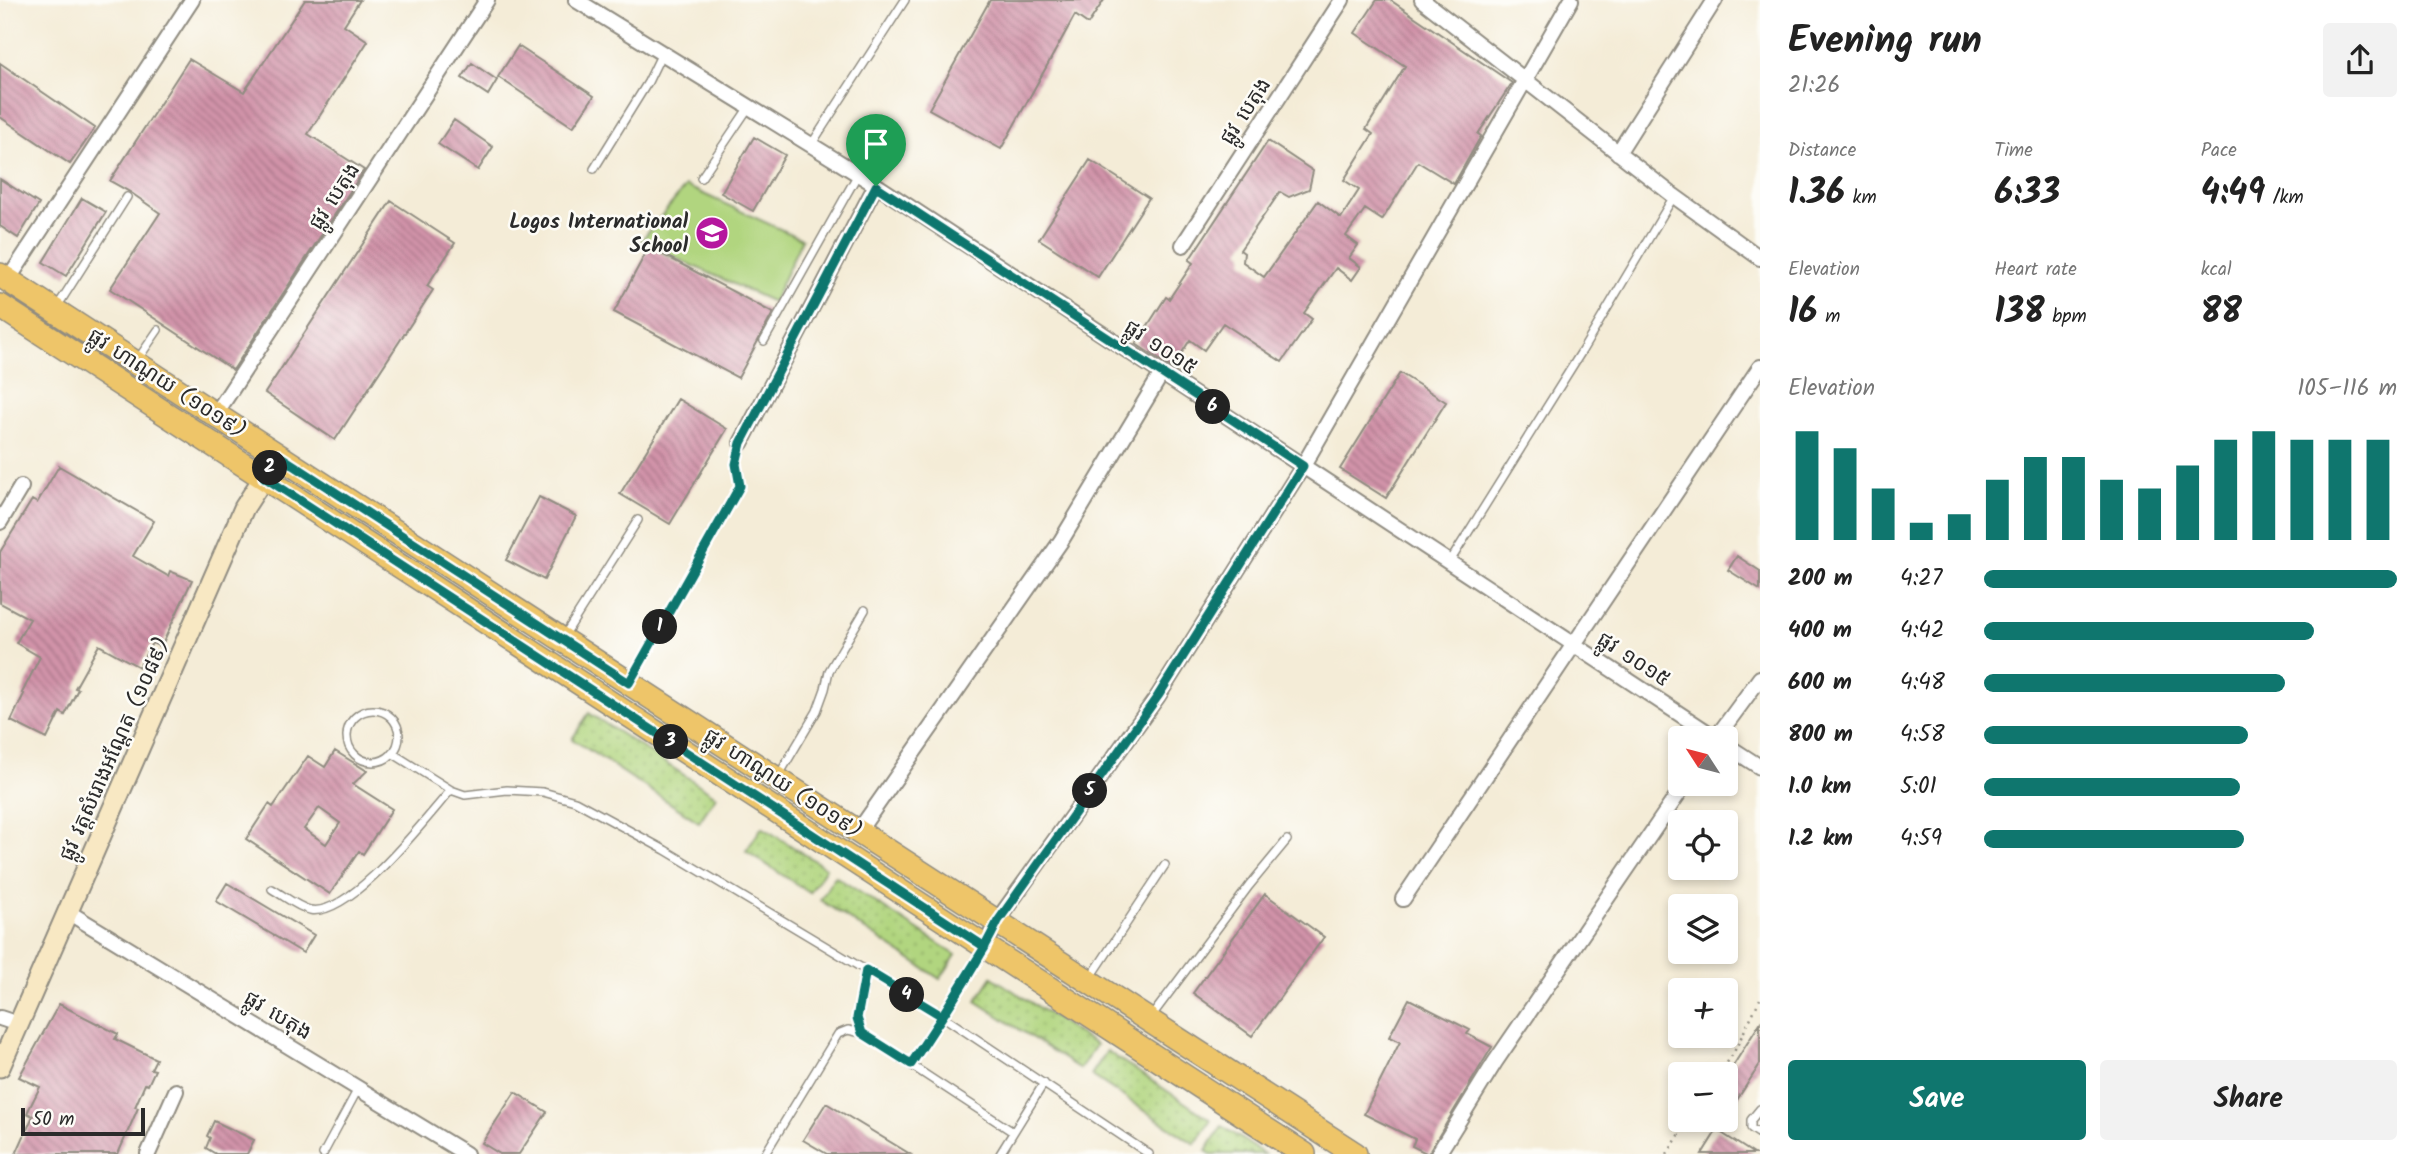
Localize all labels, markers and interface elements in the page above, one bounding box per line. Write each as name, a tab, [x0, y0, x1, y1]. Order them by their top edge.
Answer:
text: Evening run	[1788, 12, 1982, 72]
button: share	[2323, 23, 2397, 97]
text: 21:26	[1788, 68, 1840, 104]
street label: ផ្លូវ បេតុង	[1212, 72, 1281, 153]
pin	[846, 114, 906, 186]
icon: arrive	[857, 125, 895, 163]
text: Distance	[1788, 136, 1856, 166]
text: Time	[1994, 136, 2033, 166]
text: Pace	[2201, 136, 2237, 166]
street label: ផ្លូវ បេតុង	[301, 157, 370, 238]
text: 1.36	[1788, 166, 1845, 222]
text: 6:33	[1994, 166, 2060, 222]
text: 4:49	[2201, 166, 2265, 222]
text: km	[1845, 183, 1877, 213]
text: /km	[2265, 183, 2304, 213]
place label: Logos International School	[509, 206, 688, 263]
school or university icon: Logos International School	[693, 214, 731, 252]
text: Elevation	[1788, 255, 1860, 285]
text: Heart rate	[1994, 255, 2077, 285]
text: kcal	[2201, 255, 2232, 285]
text: 16	[1788, 285, 1818, 341]
text: 138	[1994, 285, 2045, 341]
text: 88	[2201, 285, 2242, 341]
text: m	[1818, 302, 1840, 332]
text: bpm	[2045, 302, 2087, 332]
street label: ផ្លូវ ១០១៥	[1116, 312, 1204, 385]
street label: ផ្លូវ ហាណូយ (១០១៩)	[80, 321, 252, 449]
text: Elevation	[1788, 371, 1875, 407]
text: 105–116 m	[2297, 371, 2397, 407]
pin: 6	[1196, 390, 1230, 424]
text: 6	[1207, 391, 1218, 421]
pin: 2	[252, 450, 288, 486]
text: 2	[264, 452, 275, 482]
text: 200 m	[1788, 561, 1853, 597]
text: 4:27	[1900, 561, 1942, 597]
pin: 1	[642, 610, 678, 644]
text: 1	[657, 611, 662, 641]
text: 400 m	[1788, 613, 1852, 649]
text: 4:42	[1900, 613, 1944, 649]
street label: ផ្លូវ ១០១៥	[1589, 624, 1677, 697]
street label: ផ្លូវ វត្តសំរោងអណ្ដែត (១០៨៩)	[51, 632, 181, 867]
text: 600 m	[1788, 665, 1852, 701]
text: 4:48	[1900, 665, 1945, 701]
text: 800 m	[1788, 717, 1853, 753]
text: 4:58	[1900, 717, 1945, 753]
street label: ផ្លូវ ហាណូយ (១០១៩)	[696, 721, 868, 849]
pin: 3	[654, 724, 688, 760]
text: 3	[665, 726, 676, 756]
north arrow	[1668, 726, 1738, 796]
map controls	[1668, 726, 1738, 1132]
text: 1.0 km	[1788, 769, 1851, 805]
text: 5:01	[1900, 769, 1937, 805]
pin: 5	[1072, 774, 1108, 808]
text: 5	[1085, 775, 1094, 805]
button: locate	[1668, 810, 1738, 880]
text: 1.2 km	[1788, 821, 1853, 857]
text: 4:59	[1900, 821, 1942, 857]
button: layers	[1668, 894, 1738, 964]
pin: 4	[890, 978, 925, 1012]
button: +	[1668, 978, 1738, 1048]
text: 4	[901, 979, 912, 1009]
street label: ផ្លូវ បេតុង	[236, 983, 318, 1051]
button: Save	[1788, 1060, 2086, 1140]
button: Share	[2100, 1060, 2397, 1140]
button: −	[1668, 1062, 1738, 1132]
scale bar	[21, 1105, 145, 1137]
text: 50 m	[32, 1105, 74, 1135]

